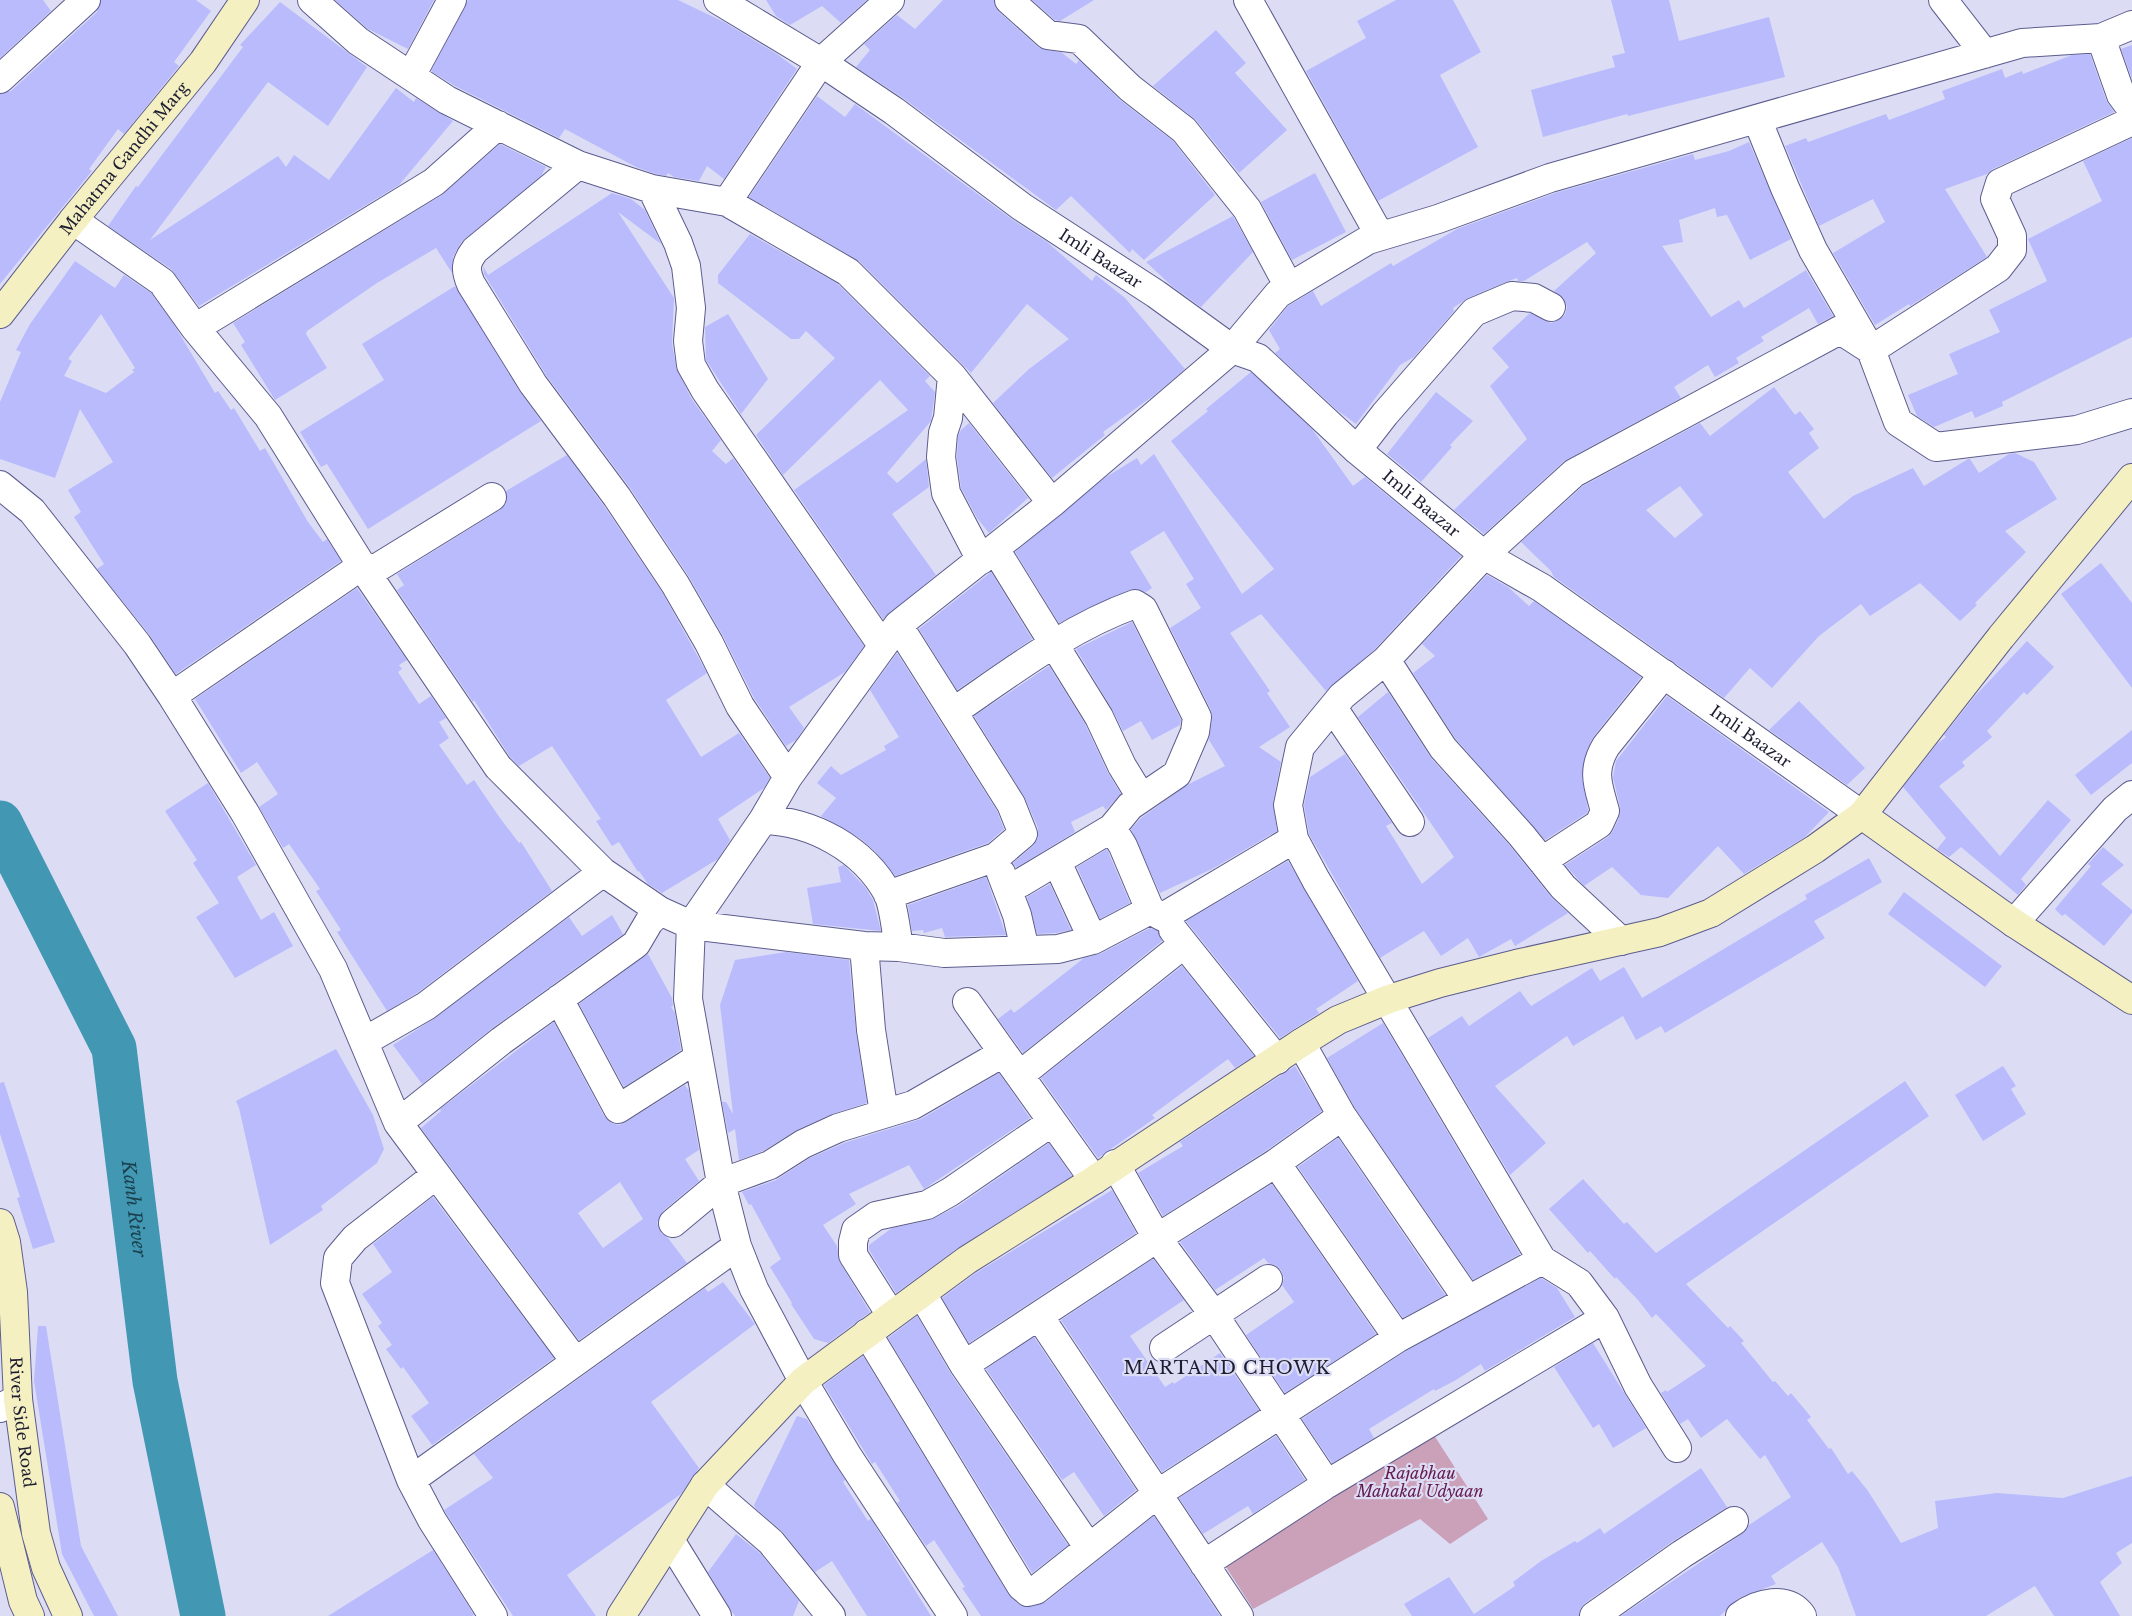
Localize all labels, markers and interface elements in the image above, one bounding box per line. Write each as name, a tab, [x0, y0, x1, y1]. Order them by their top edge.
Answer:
street label: Mahatma Gandhi Marg	[55, 77, 193, 239]
street label: Imli Baazar	[1056, 224, 1146, 292]
street label: Imli Baazar	[1379, 465, 1465, 541]
street label: Imli Baazar	[1707, 701, 1796, 772]
water label: Kanh River	[117, 1158, 151, 1259]
street label: River Side Road	[6, 1356, 40, 1489]
district label: MARTAND CHOWK	[1123, 1357, 1331, 1379]
park label: Rajabhau Mahakal Udyaan	[1355, 1463, 1484, 1501]

